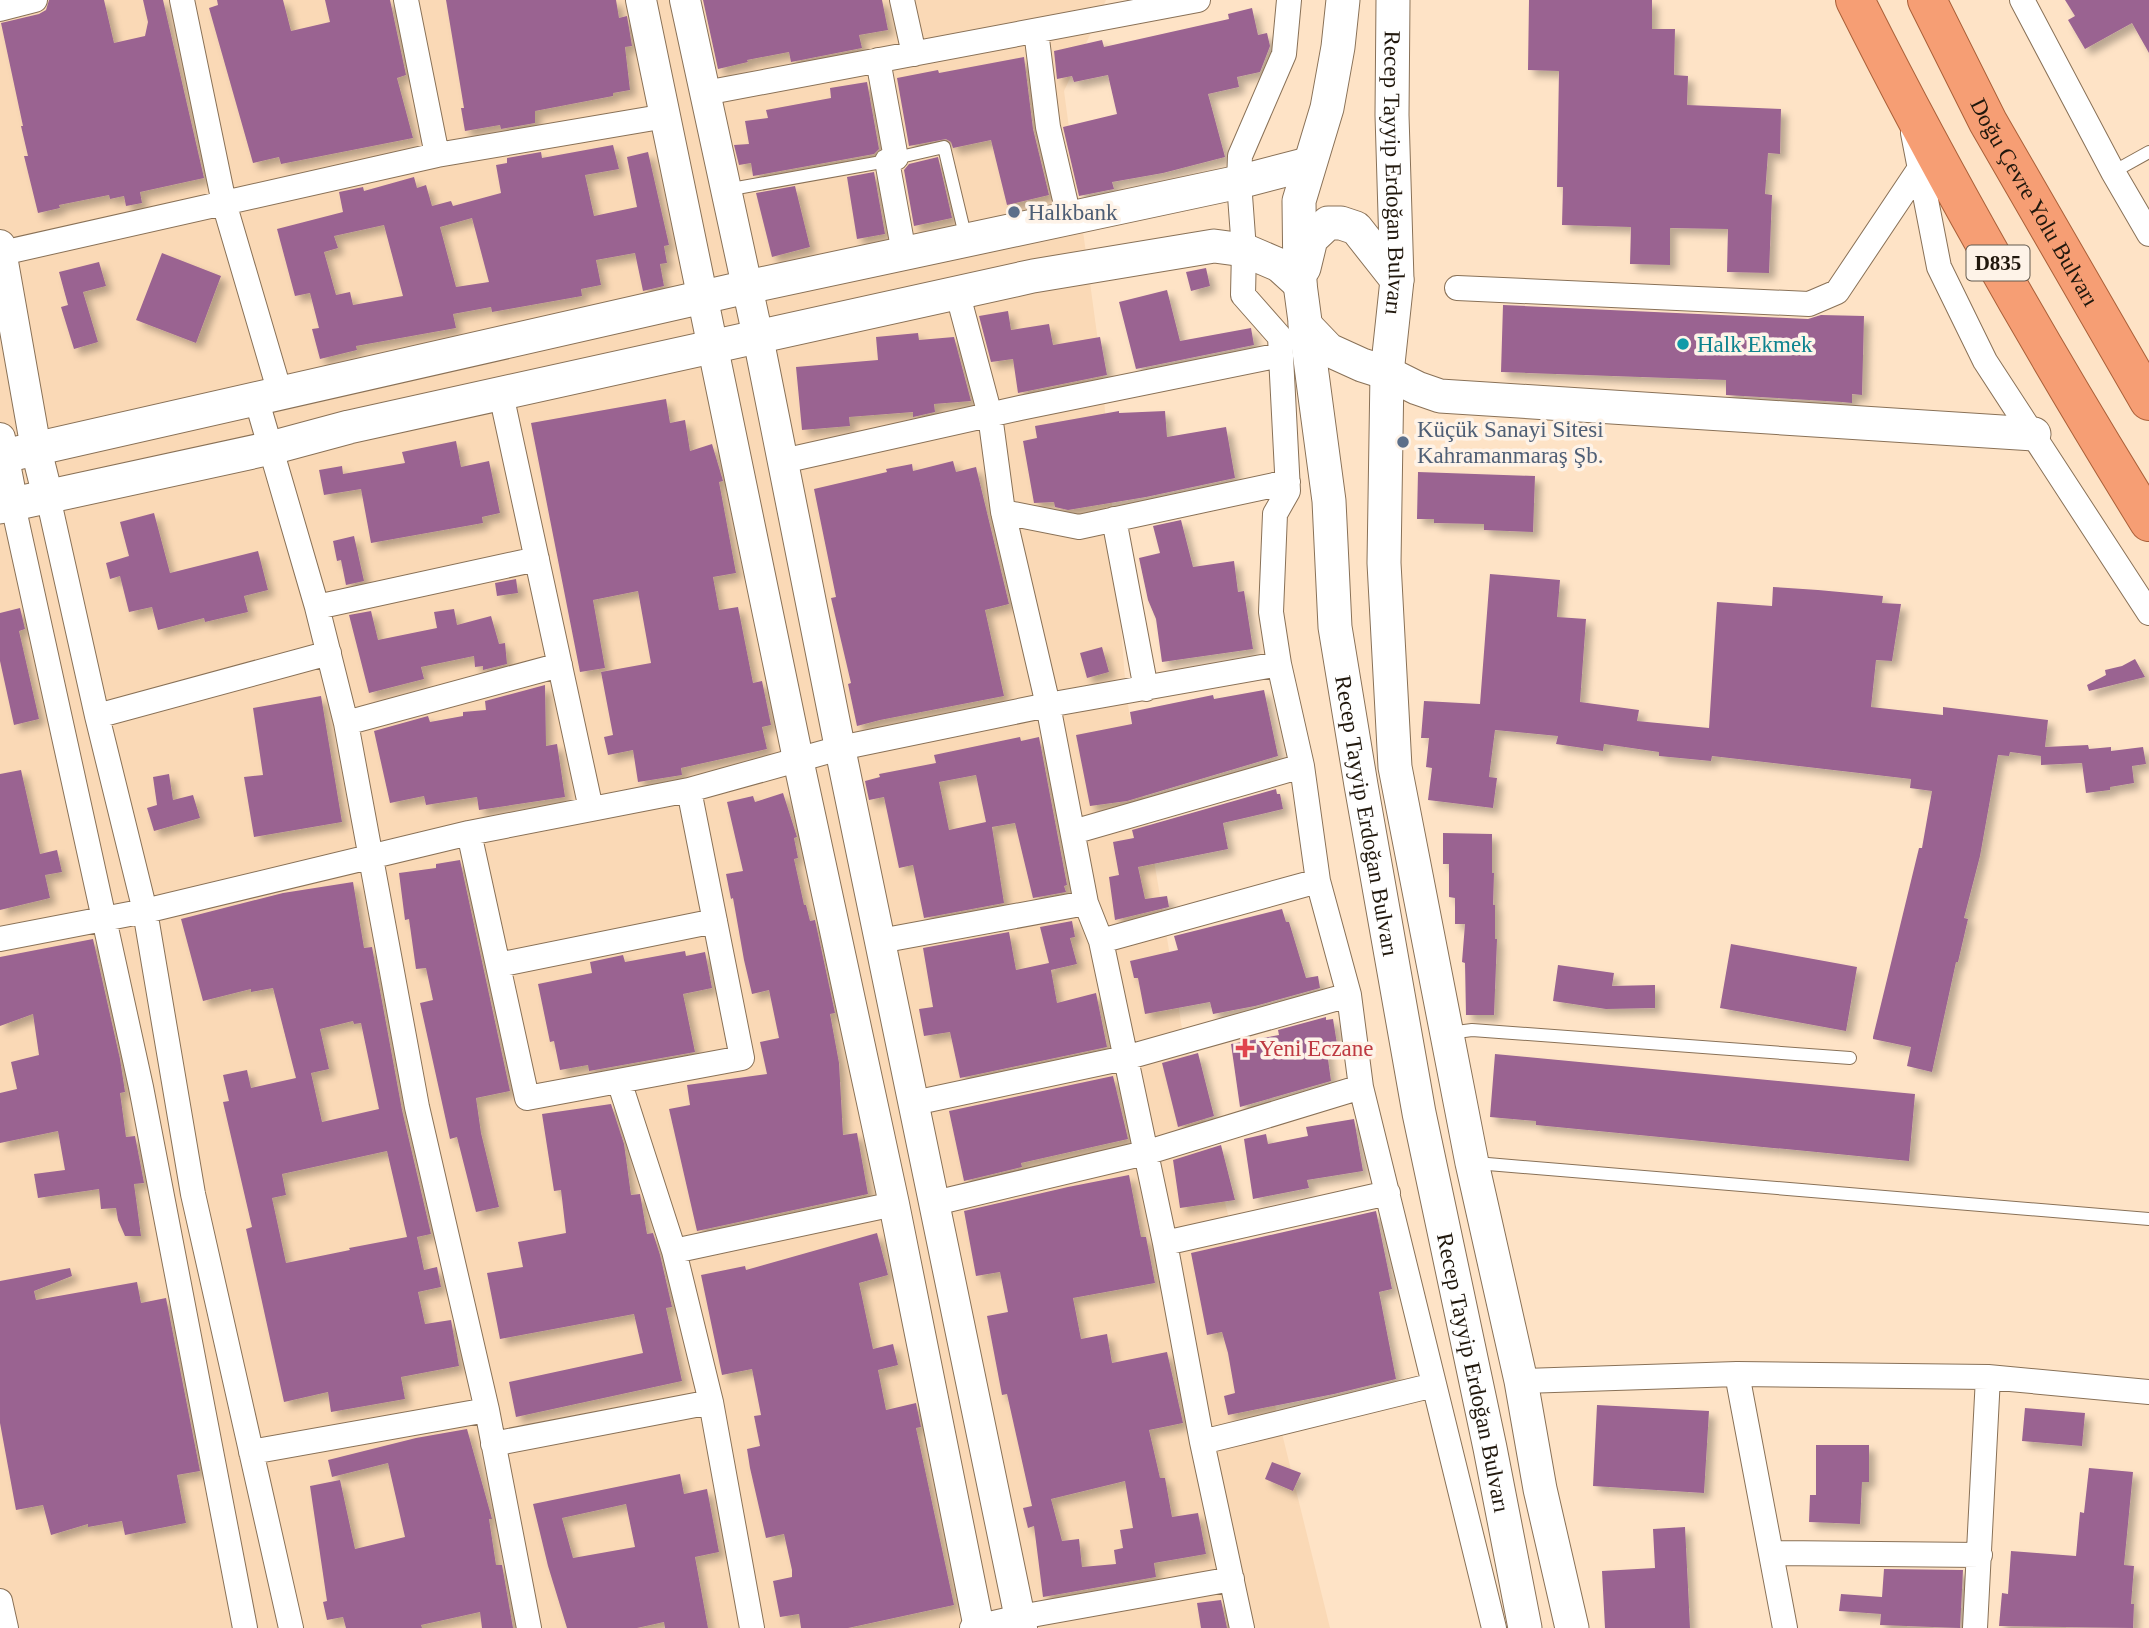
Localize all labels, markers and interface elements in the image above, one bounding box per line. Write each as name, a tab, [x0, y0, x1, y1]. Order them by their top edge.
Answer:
street label: Recep Tayyip Erdoğan Bulvarı	[1379, 30, 1409, 316]
street label: Doğu Çevre Yolu Bulvarı	[1965, 94, 2103, 311]
place label: Halkbank	[1028, 200, 1118, 225]
marker: Halkbank	[1006, 204, 1022, 220]
road number: D835	[1966, 246, 2030, 280]
place label: Halk Ekmek	[1697, 332, 1813, 357]
marker: Halk Ekmek	[1675, 336, 1691, 352]
place label: Küçük Sanayi Sitesi Kahramanmaraş Şb.	[1417, 417, 1604, 468]
marker: Küçük Sanayi Sitesi Kahramanmaraş Şb.	[1395, 434, 1411, 450]
street label: Recep Tayyip Erdoğan Bulvarı	[1330, 674, 1403, 958]
place label: Yeni Eczane	[1259, 1036, 1374, 1061]
marker: Yeni Eczane	[1237, 1040, 1253, 1056]
street label: Recep Tayyip Erdoğan Bulvarı	[1432, 1231, 1514, 1515]

